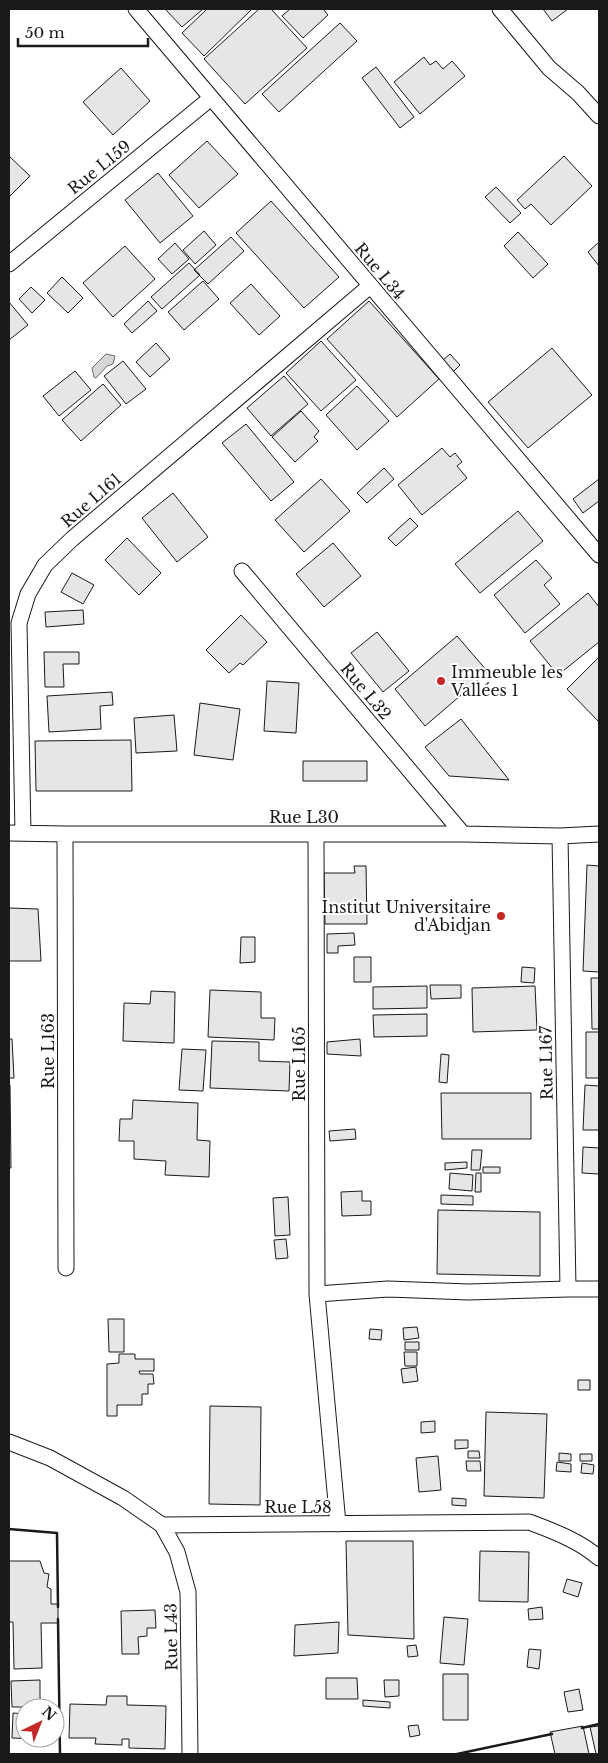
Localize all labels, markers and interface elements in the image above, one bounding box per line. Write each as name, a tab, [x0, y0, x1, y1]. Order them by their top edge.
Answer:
scale bar	[18, 15, 148, 47]
text: 50 m	[25, 23, 65, 42]
street label: Rue L159	[63, 136, 135, 198]
street label: Rue L34	[351, 239, 409, 303]
street label: Rue L161	[57, 468, 125, 532]
street label: Rue L32	[336, 658, 396, 724]
place label: Immeuble les Vallées 1	[450, 662, 563, 700]
marker: Immeuble les Vallées 1	[435, 675, 447, 687]
street label: Rue L30	[269, 807, 339, 827]
place label: Institut Universitaire d'Abidjan	[322, 897, 491, 935]
marker: Institut Universitaire d'Abidjan	[495, 910, 507, 922]
street label: Rue L163	[38, 1013, 58, 1089]
street label: Rue L167	[535, 1025, 557, 1100]
street label: Rue L165	[289, 1026, 309, 1102]
street label: Rue L58	[264, 1497, 332, 1517]
street label: Rue L43	[160, 1603, 182, 1671]
north arrow	[15, 1698, 65, 1748]
text: N	[38, 1702, 60, 1725]

